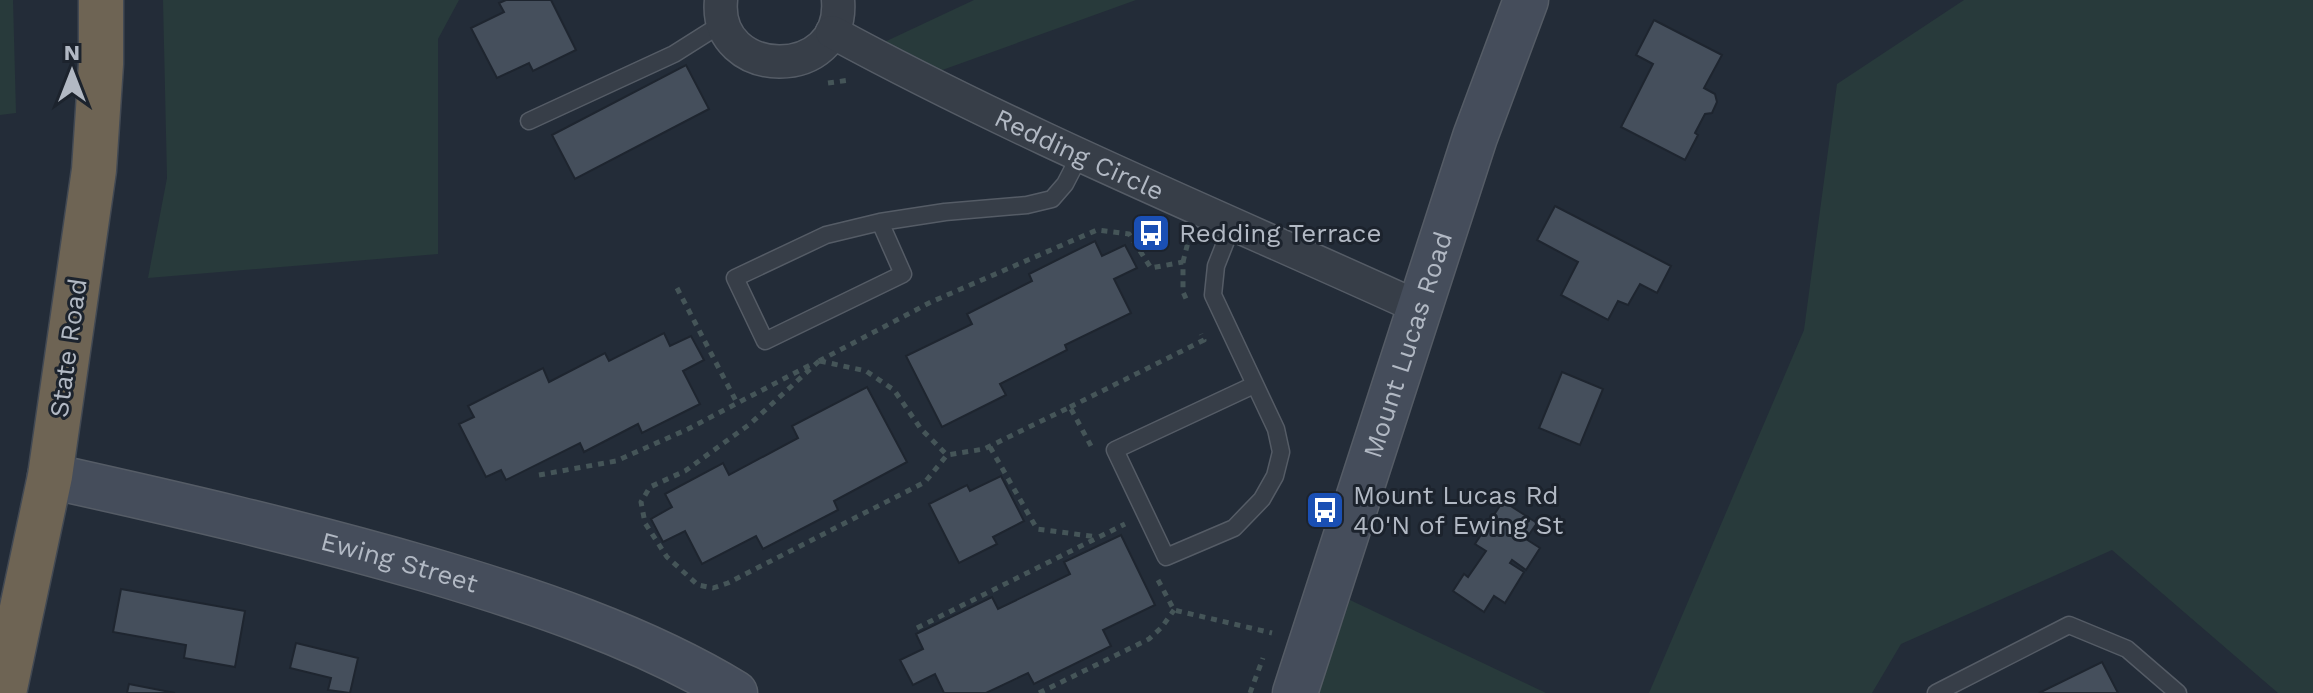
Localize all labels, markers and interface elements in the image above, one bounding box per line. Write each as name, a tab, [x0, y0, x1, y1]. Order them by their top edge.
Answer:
north arrow	[32, 32, 112, 112]
text: N	[64, 40, 80, 65]
street label: Redding Circle	[990, 102, 1168, 206]
bus stop icon: Redding Terrace	[1130, 212, 1172, 254]
place label: Redding Terrace	[1179, 218, 1381, 248]
street label: Mount Lucas Road	[1357, 228, 1458, 462]
street label: State Road	[43, 277, 93, 419]
place label: Mount Lucas Rd 40'N of Ewing St	[1353, 480, 1563, 540]
bus stop icon: Mount Lucas Rd 40'N of Ewing St	[1304, 489, 1346, 531]
street label: Ewing Street	[318, 526, 482, 599]

